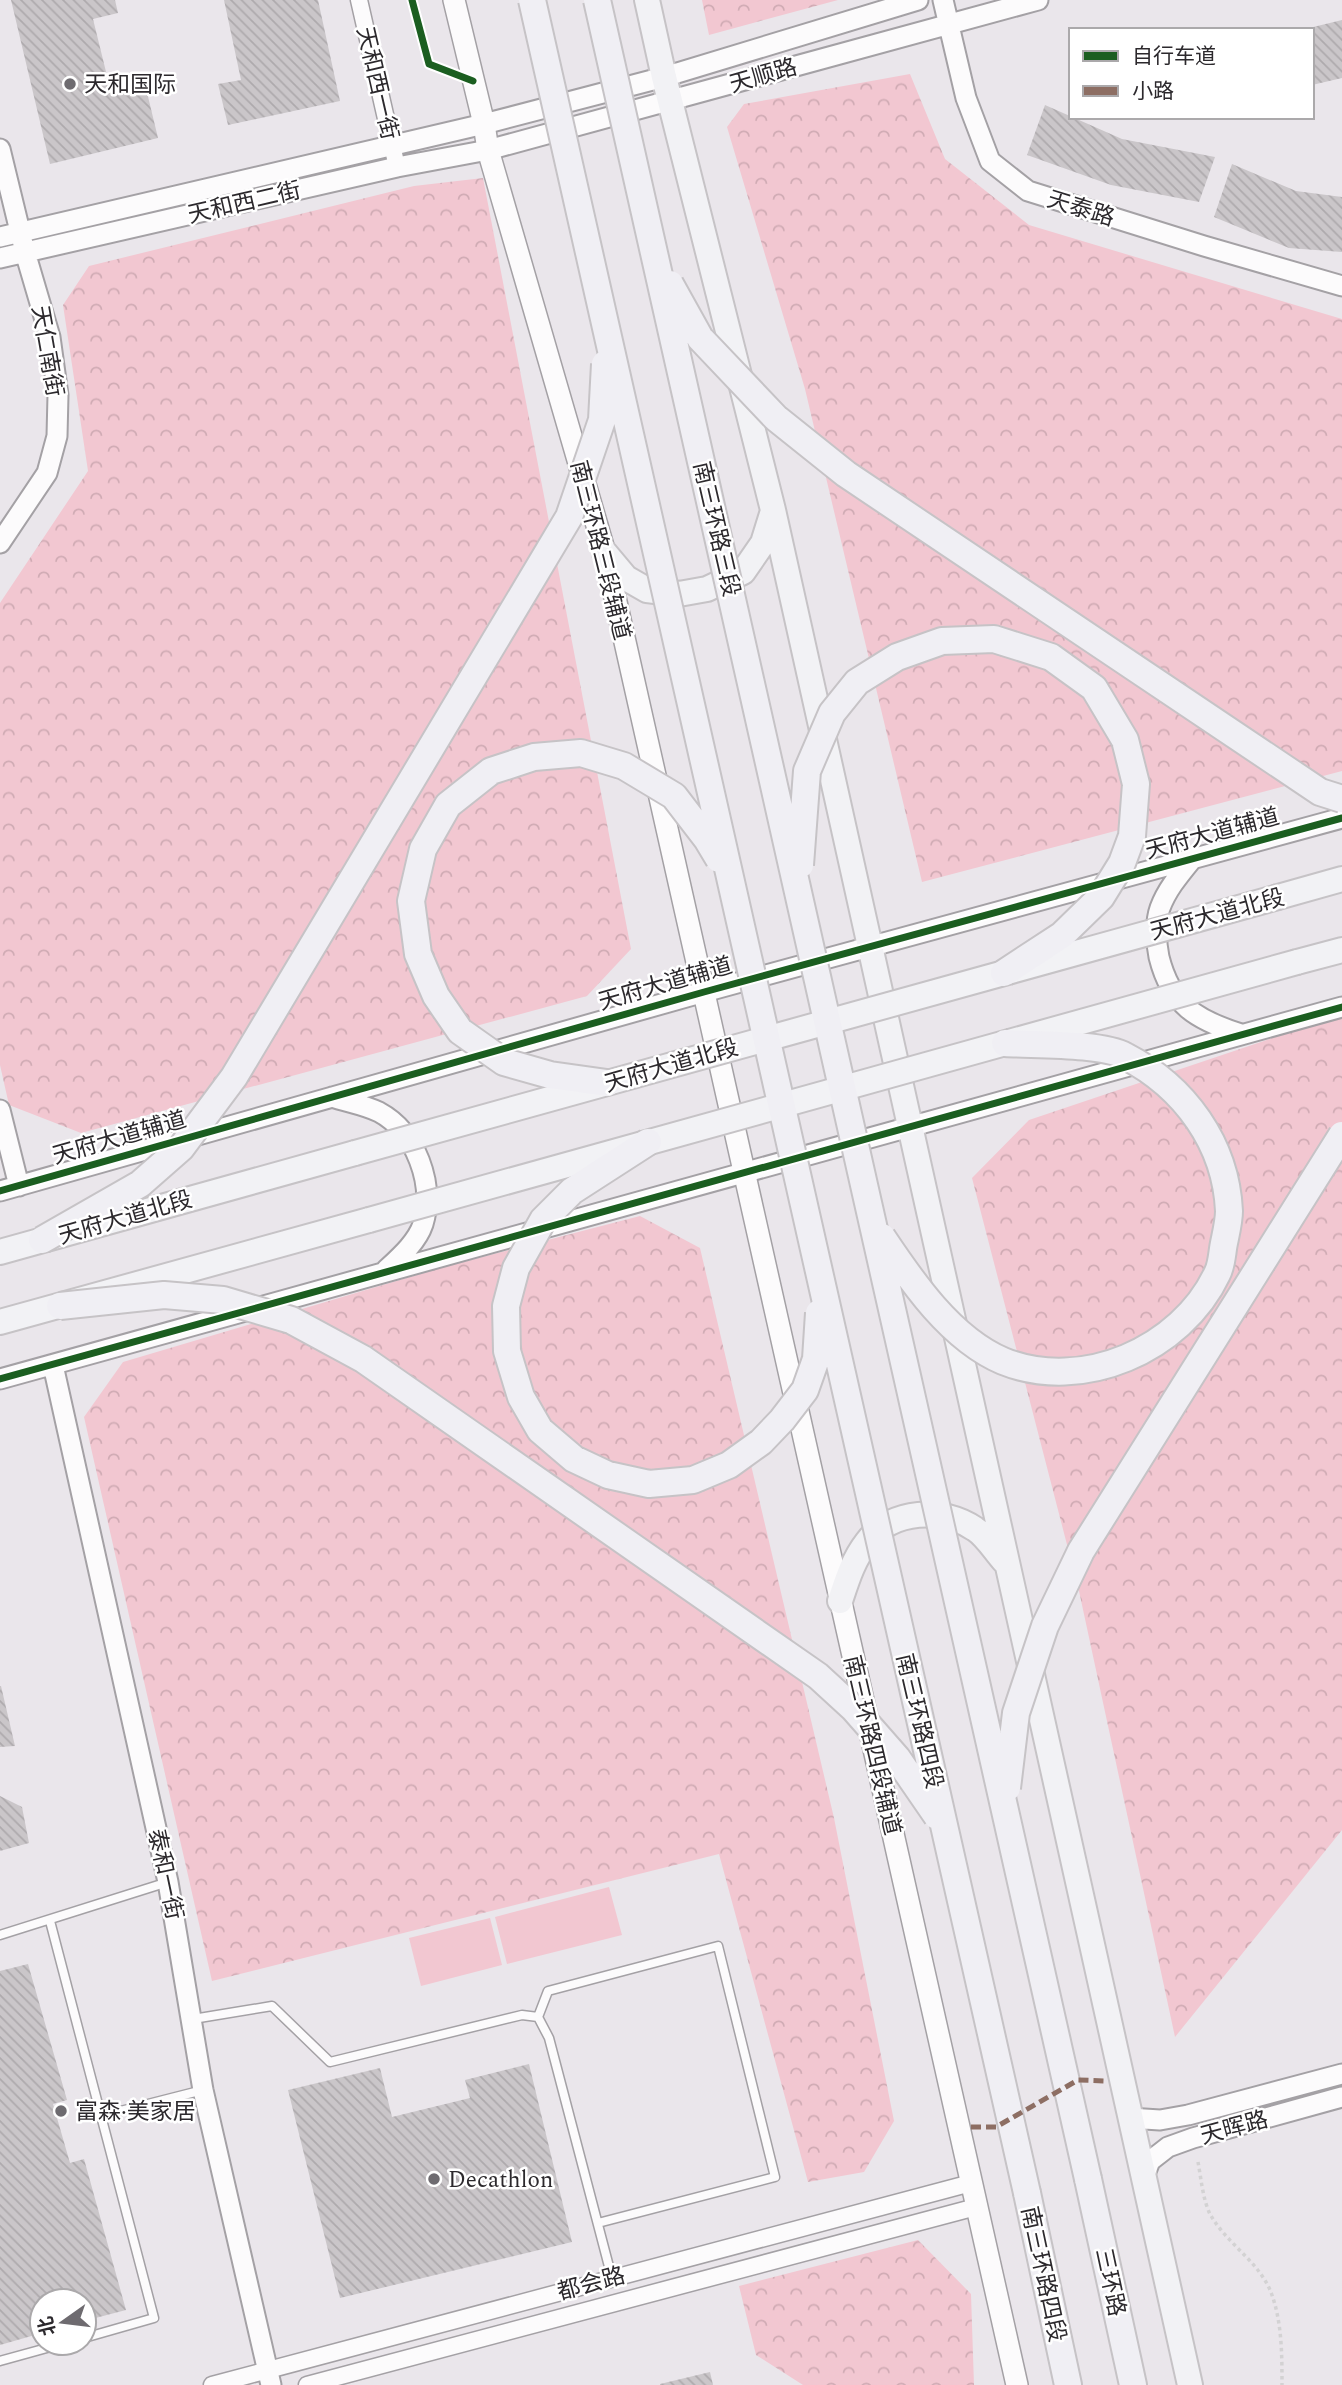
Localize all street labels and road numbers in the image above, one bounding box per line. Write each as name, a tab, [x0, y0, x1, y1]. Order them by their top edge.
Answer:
street label: 天和西一街	[347, 23, 407, 143]
street label: 天顺路	[725, 50, 801, 103]
street label: 天和西二街	[184, 173, 304, 233]
street label: 天泰路	[1042, 183, 1119, 236]
street label: 天仁南街	[21, 303, 72, 400]
street label: 南三环路三段辅道	[560, 457, 639, 644]
street label: 南三环路三段	[683, 458, 748, 601]
street label: 天府大道辅道	[1141, 800, 1284, 869]
street label: 天府大道北段	[1146, 881, 1289, 950]
street label: 天府大道辅道	[594, 949, 737, 1020]
street label: 天府大道北段	[600, 1031, 743, 1102]
street label: 天府大道辅道	[48, 1103, 191, 1174]
street label: 天府大道北段	[54, 1183, 197, 1254]
street label: 南三环路四段	[886, 1650, 951, 1793]
street label: 南三环路四段辅道	[834, 1652, 909, 1839]
street label: 泰和一街	[138, 1826, 191, 1923]
street label: 天晖路	[1197, 2103, 1272, 2154]
street label: 南三环路四段	[1011, 2203, 1074, 2345]
street label: 三环路	[1085, 2245, 1134, 2320]
street label: 都会路	[554, 2259, 629, 2310]

